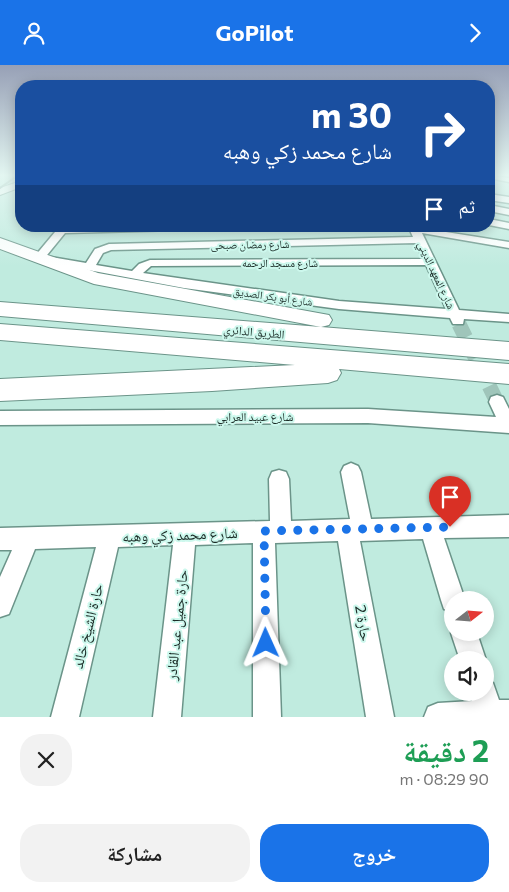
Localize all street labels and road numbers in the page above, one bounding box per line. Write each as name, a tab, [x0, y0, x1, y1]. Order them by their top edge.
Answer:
street label: شارع رمضان صبحى	[210, 237, 290, 252]
street label: شارع المعهد الديني	[413, 239, 458, 312]
street label: شارع مسجد الرحمه	[242, 256, 318, 270]
street label: شارع أبو بكر الصديق	[232, 284, 314, 309]
street label: الطريق الدائري	[222, 321, 285, 345]
street label: شارع عبيد العرابي	[217, 409, 293, 427]
street label: شارع محمد زكي وهبه	[122, 523, 238, 549]
street label: حارة جميل عبد القادر	[161, 568, 193, 682]
street label: حارة الشيخ خالد	[68, 581, 108, 671]
street label: حارة 2	[351, 603, 376, 643]

